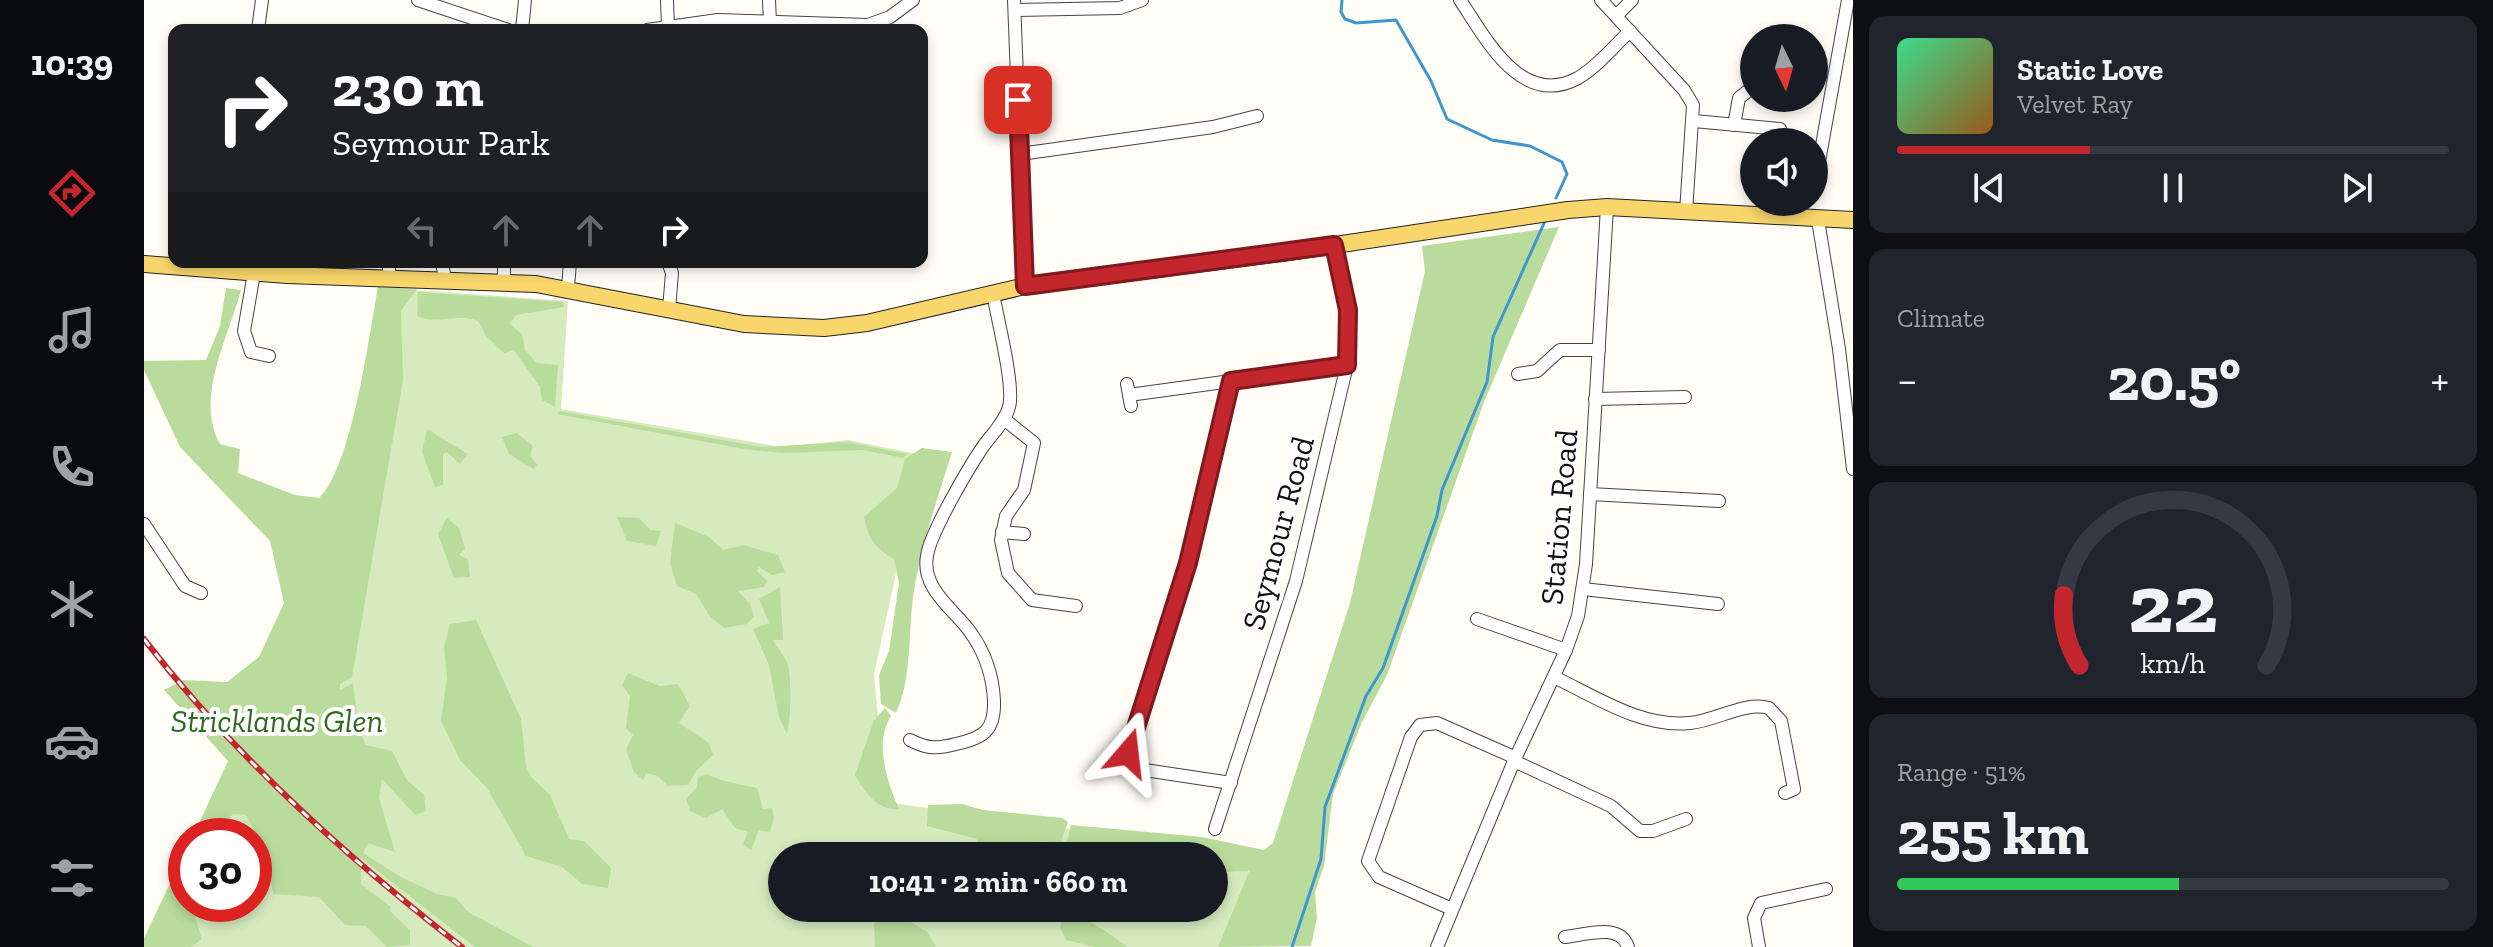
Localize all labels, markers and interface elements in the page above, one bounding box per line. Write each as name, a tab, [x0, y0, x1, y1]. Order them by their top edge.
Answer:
north arrow	[1740, 24, 1828, 112]
map controls	[1740, 24, 1828, 216]
text: 10:39	[31, 41, 113, 84]
text: Static Love	[2017, 52, 2163, 88]
text: 230 m	[332, 53, 484, 120]
icon: right	[200, 56, 304, 160]
pin	[984, 66, 1052, 134]
icon: arrive	[996, 78, 1040, 122]
text: Velvet Ray	[2017, 88, 2133, 120]
text: Seymour Park	[332, 121, 550, 164]
button: sound	[1740, 128, 1828, 216]
icon: directions	[44, 165, 100, 221]
icon: previous	[1967, 166, 2011, 210]
icon: pause	[2151, 166, 2195, 210]
icon: next	[2335, 166, 2379, 210]
icon: left	[400, 208, 444, 252]
icon: ahead	[484, 208, 528, 252]
icon: ahead	[568, 208, 612, 252]
icon: right	[652, 208, 696, 252]
icon: music	[44, 302, 100, 358]
text: Climate	[1897, 302, 1985, 334]
text: 20.5°	[2107, 343, 2241, 415]
text: −	[1897, 353, 1918, 406]
text: +	[2430, 353, 2449, 406]
street label: Station Road	[1532, 427, 1586, 606]
street label: Seymour Road	[1234, 432, 1322, 634]
icon: phone	[44, 439, 100, 495]
text: 22	[2128, 552, 2218, 652]
icon: climate	[44, 576, 100, 632]
text: km/h	[2140, 646, 2206, 680]
park label: Stricklands Glen	[171, 702, 383, 740]
position arrow	[1086, 711, 1170, 795]
icon: car	[44, 713, 100, 769]
text: Range · 51%	[1897, 756, 2026, 788]
text: 255 km	[1897, 797, 2089, 869]
speed limit sign: 30	[168, 818, 272, 922]
icon: filters	[44, 850, 100, 906]
text: 10:41 · 2 min · 660 m	[869, 864, 1127, 900]

